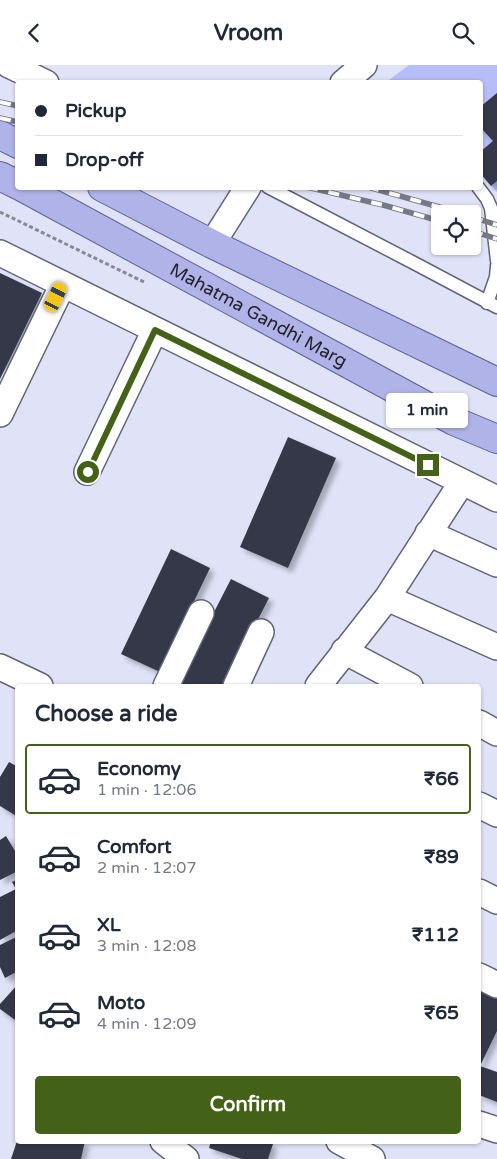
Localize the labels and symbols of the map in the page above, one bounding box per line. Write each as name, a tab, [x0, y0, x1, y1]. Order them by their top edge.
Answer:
street label: Mahatma Gandhi Marg	[166, 258, 351, 372]
car	[42, 280, 69, 314]
callout: 1 min	[387, 393, 469, 427]
route end	[417, 454, 439, 476]
route start	[77, 461, 99, 483]

